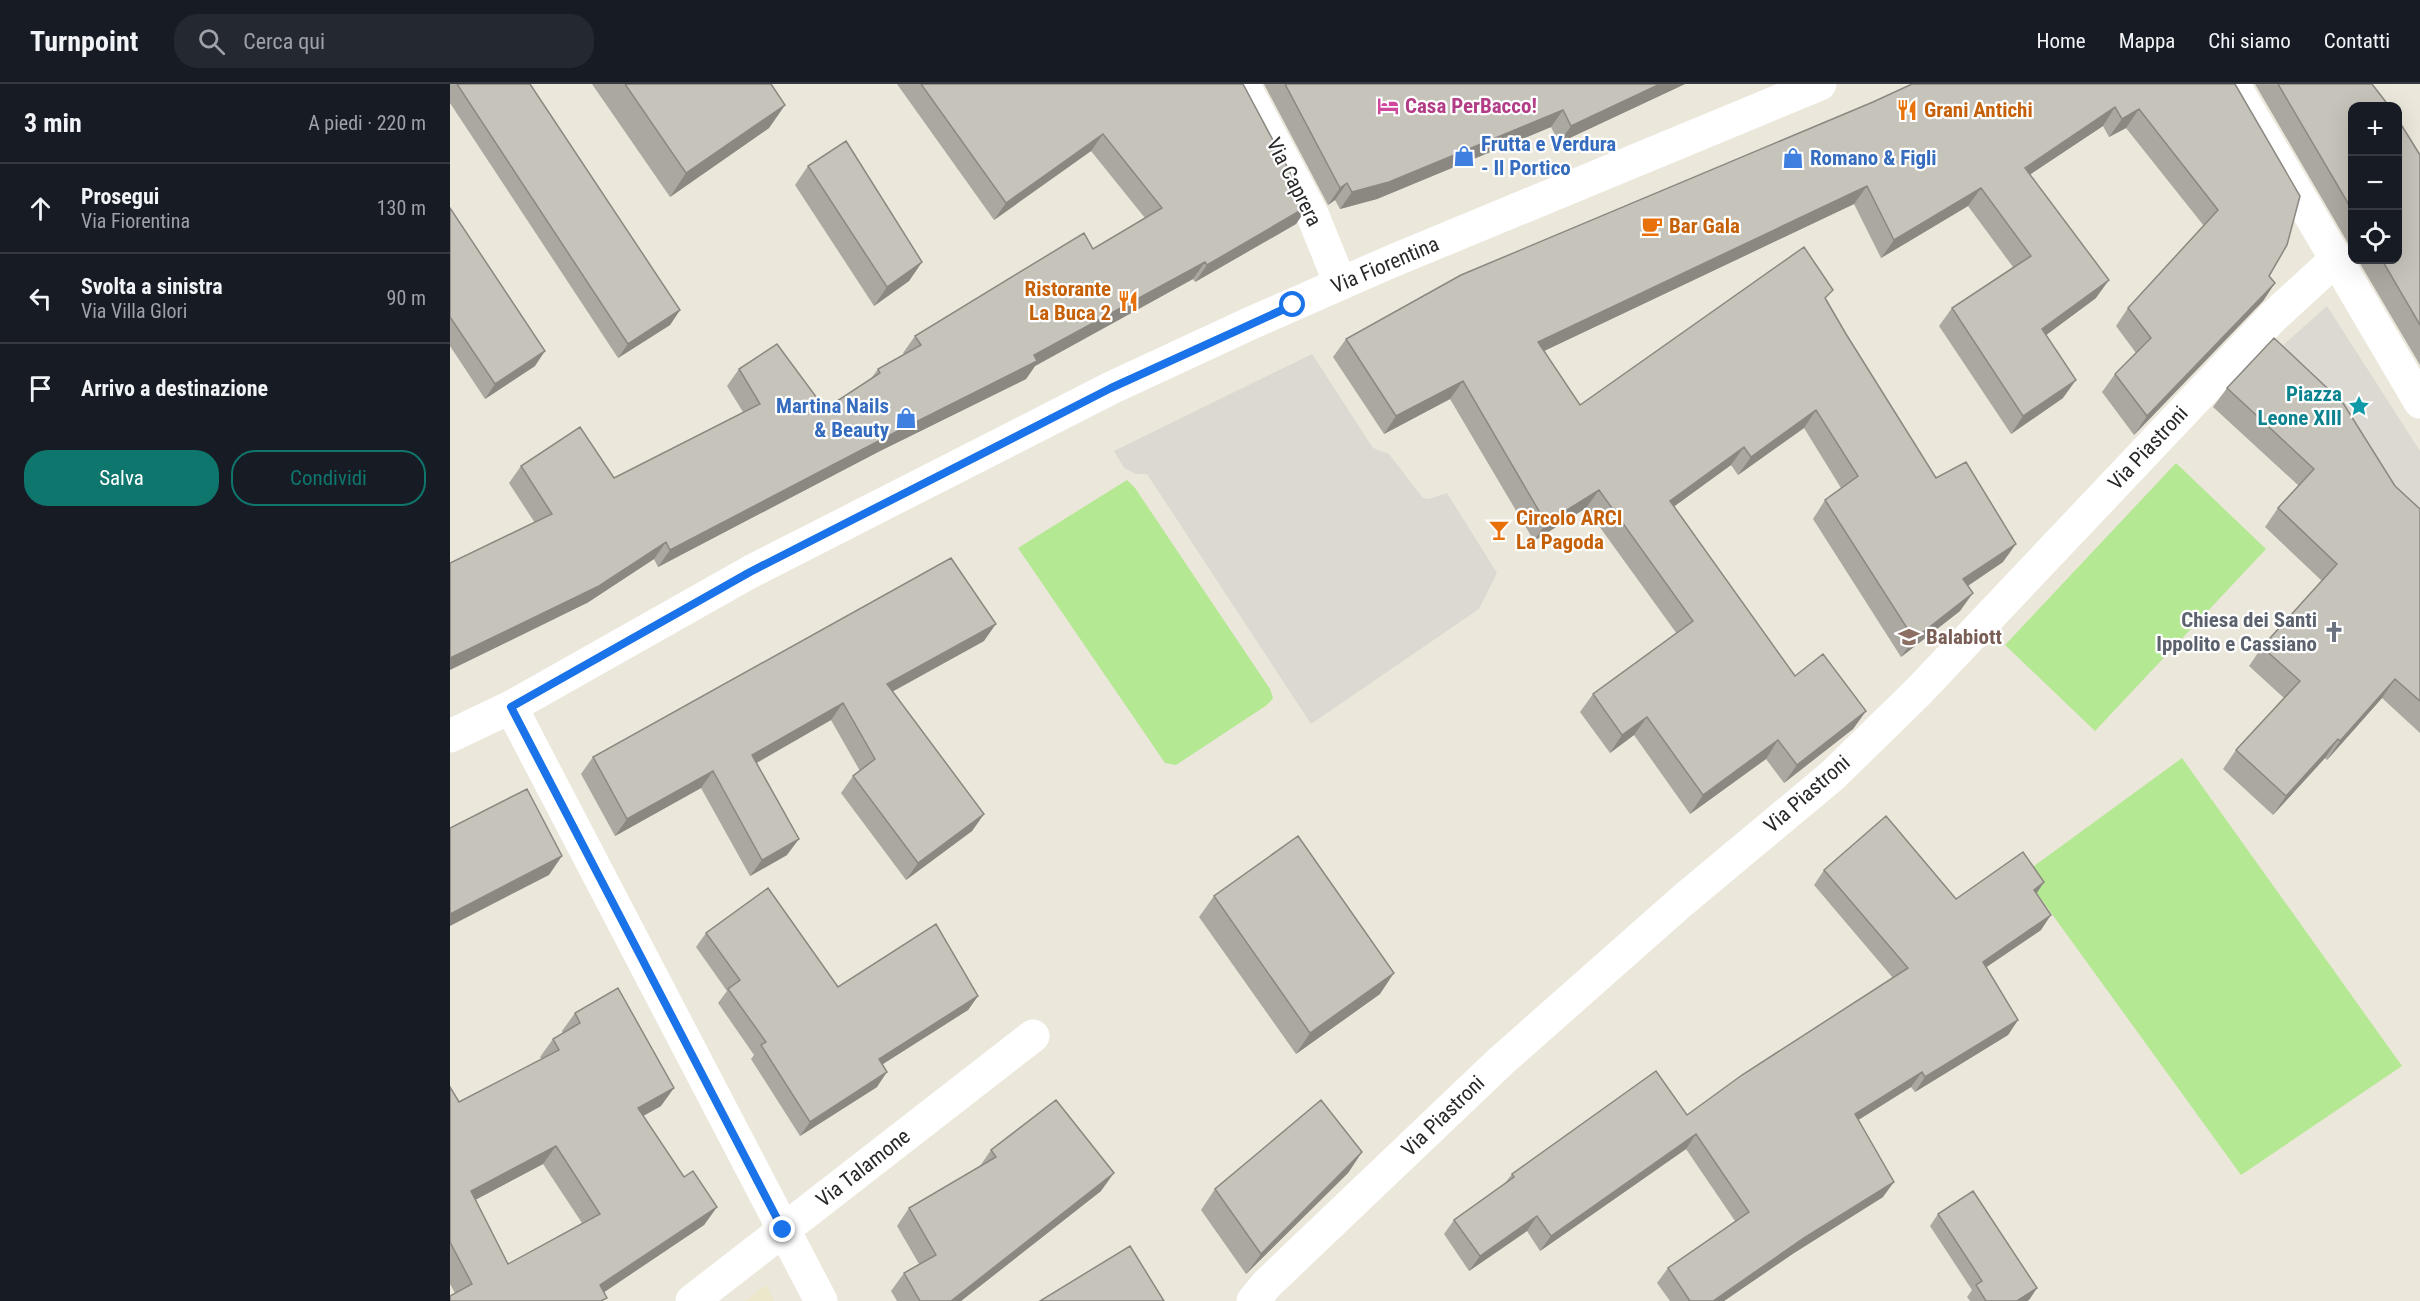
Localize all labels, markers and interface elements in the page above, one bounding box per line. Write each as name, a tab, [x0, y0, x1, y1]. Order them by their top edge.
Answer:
search box	[174, 14, 594, 68]
text: Turnpoint	[30, 25, 138, 58]
icon: search	[195, 25, 228, 58]
text: Cerca qui	[243, 29, 325, 54]
text: Home	[2036, 29, 2086, 53]
text: Mappa	[2119, 29, 2175, 53]
text: Chi siamo	[2208, 29, 2291, 53]
text: Contatti	[2324, 29, 2390, 53]
hotel icon: Casa PerBacco!	[1376, 94, 1400, 118]
place label: Casa PerBacco!	[1405, 94, 1537, 118]
restaurant icon: Grani Antichi	[1895, 98, 1919, 122]
place label: Grani Antichi	[1924, 98, 2033, 122]
map controls	[2348, 102, 2402, 264]
button: +	[2348, 102, 2402, 156]
text: 3 min	[24, 108, 82, 138]
text: A piedi · 220 m	[308, 111, 426, 135]
place label: Frutta e Verdura - Il Portico	[1481, 132, 1616, 180]
street label: Via Caprera	[1262, 134, 1326, 230]
shop icon: Frutta e Verdura - Il Portico	[1452, 144, 1476, 168]
shop icon: Romano & Figli	[1781, 146, 1805, 170]
place label: Romano & Figli	[1810, 146, 1937, 170]
button: −	[2348, 156, 2402, 210]
text: Prosegui	[81, 184, 159, 209]
icon: ahead	[24, 192, 57, 225]
text: 130 m	[377, 196, 426, 220]
text: Via Fiorentina	[81, 209, 190, 233]
button: locate	[2348, 210, 2402, 264]
cafe icon: Bar Gala	[1640, 214, 1664, 238]
place label: Bar Gala	[1669, 214, 1740, 238]
street label: Via Fiorentina	[1328, 232, 1442, 298]
text: Svolta a sinistra	[81, 274, 223, 299]
place label: Ristorante La Buca 2	[1025, 277, 1111, 325]
icon: left	[24, 282, 57, 315]
text: 90 m	[387, 286, 426, 310]
restaurant icon: Ristorante La Buca 2	[1116, 289, 1140, 313]
route start	[1279, 291, 1305, 317]
text: Via Villa Glori	[81, 299, 187, 323]
icon: arrive	[24, 372, 57, 405]
text: Arrivo a destinazione	[81, 376, 268, 401]
place label: Piazza Leone XIII	[2257, 382, 2342, 430]
place label: Martina Nails & Beauty	[776, 394, 890, 442]
place icon: Piazza Leone XIII	[2347, 394, 2371, 418]
street label: Via Piastroni	[2103, 401, 2193, 495]
shop icon: Martina Nails & Beauty	[894, 406, 918, 430]
button: Salva	[24, 450, 219, 506]
button: Condividi	[231, 450, 426, 506]
place label: Circolo ARCI La Pagoda	[1516, 506, 1623, 554]
bar icon: Circolo ARCI La Pagoda	[1487, 518, 1511, 542]
place label: Chiesa dei Santi Ippolito e Cassiano	[2156, 608, 2317, 656]
church icon: Chiesa dei Santi Ippolito e Cassiano	[2322, 620, 2346, 644]
school or university icon: Balabiott	[1897, 625, 1921, 649]
place label: Balabiott	[1926, 625, 2002, 649]
street label: Via Piastroni	[1759, 750, 1855, 838]
street label: Via Piastroni	[1397, 1071, 1489, 1161]
street label: Via Talamone	[811, 1124, 915, 1212]
route end	[769, 1216, 795, 1242]

